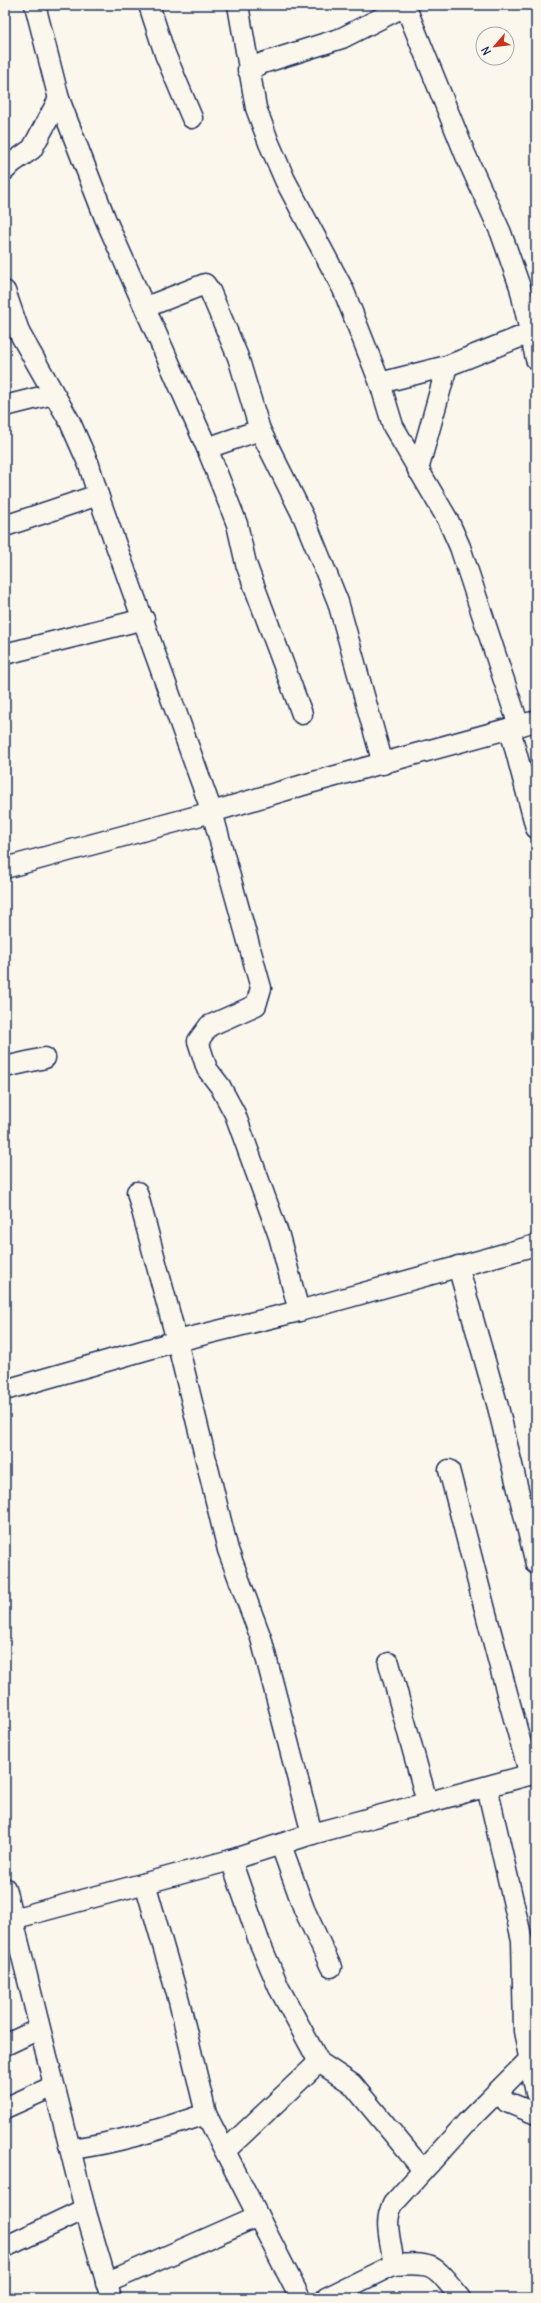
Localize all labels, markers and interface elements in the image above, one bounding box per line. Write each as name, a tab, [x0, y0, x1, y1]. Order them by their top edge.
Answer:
north arrow	[475, 26, 515, 66]
text: N	[478, 44, 494, 57]

